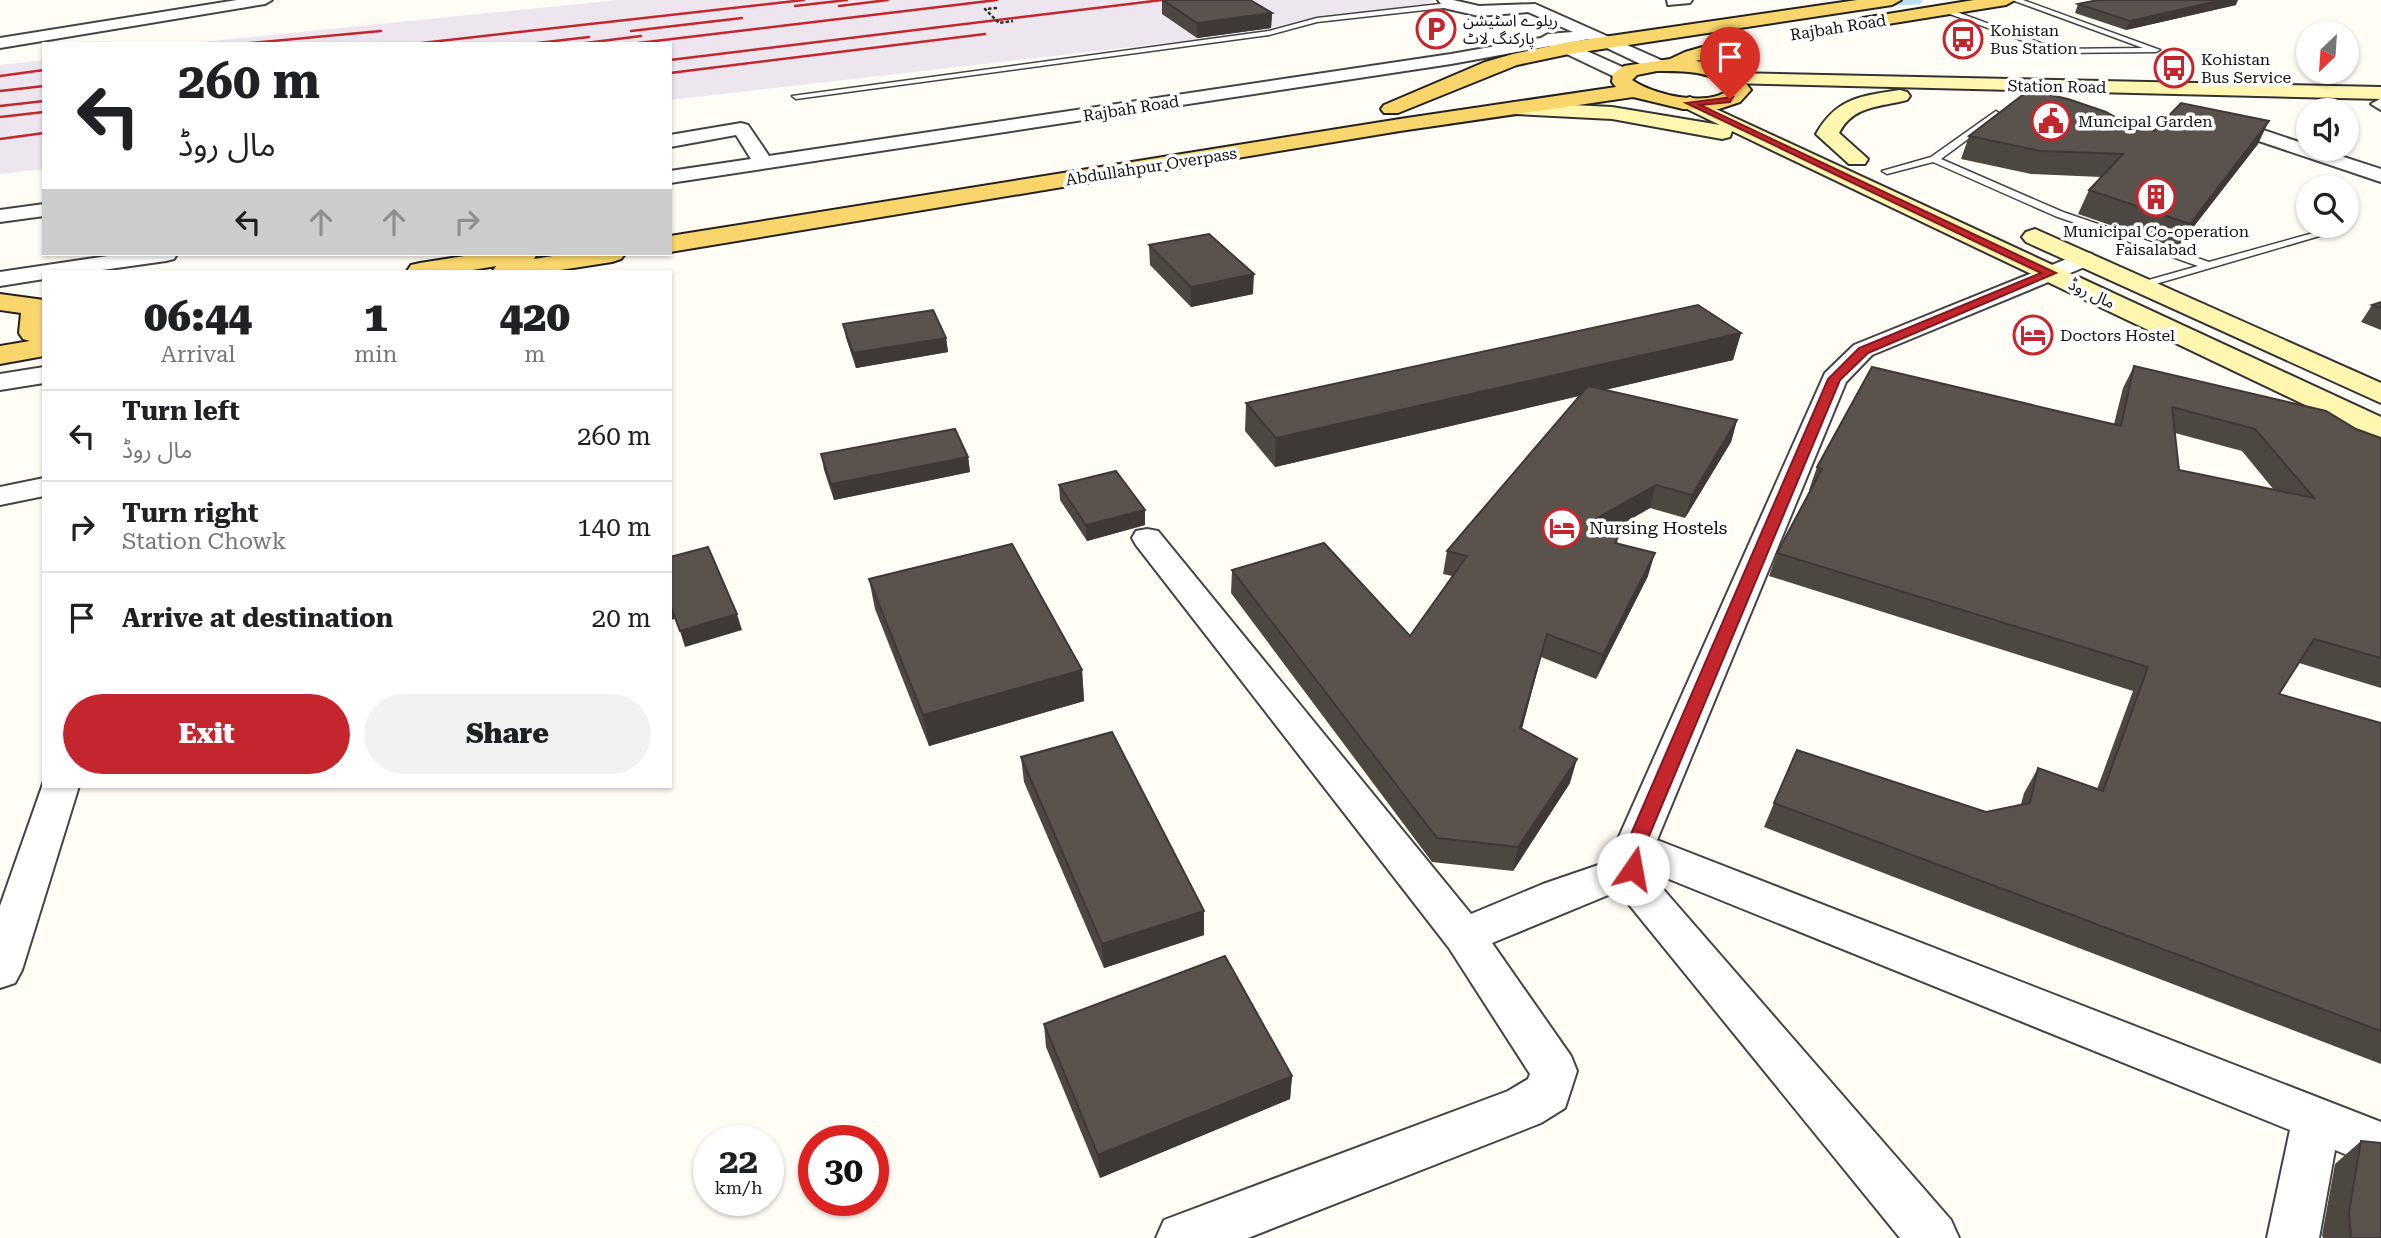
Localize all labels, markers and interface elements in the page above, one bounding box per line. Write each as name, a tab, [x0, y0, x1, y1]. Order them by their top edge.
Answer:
parking icon: ریلوے اسٹیشن پارکنگ لاٹ	[1415, 8, 1457, 50]
place label: ریلوے اسٹیشن پارکنگ لاٹ	[1463, 11, 1558, 49]
street label: Rajbah Road	[1789, 11, 1887, 44]
bus stop icon: Kohistan Bus Station	[1942, 18, 1984, 60]
place label: Kohistan Bus Station	[1990, 21, 2078, 58]
north arrow	[2296, 21, 2359, 84]
map controls	[2296, 21, 2359, 238]
pin	[1700, 27, 1760, 99]
icon: arrive	[1711, 38, 1749, 76]
bus stop icon: Kohistan Bus Service	[2153, 47, 2195, 89]
place label: Kohistan Bus Service	[2201, 50, 2291, 87]
text: 260 m	[178, 53, 320, 110]
icon: left	[63, 70, 154, 161]
street label: Station Road	[2007, 76, 2107, 97]
street label: Rajbah Road	[1082, 92, 1180, 125]
button: sound	[2296, 98, 2359, 161]
public building icon: Muncipal Garden	[2030, 100, 2072, 142]
place label: Muncipal Garden	[2078, 112, 2213, 131]
text: مال روڈ	[178, 126, 276, 164]
street label: Abdullahpur Overpass	[1064, 144, 1238, 189]
button: search	[2296, 175, 2359, 238]
building icon: Municipal Co-operation Faisalabad	[2135, 176, 2177, 218]
icon: left	[229, 203, 267, 241]
icon: ahead	[302, 203, 340, 241]
icon: ahead	[375, 203, 413, 241]
icon: right	[448, 203, 486, 241]
place label: Municipal Co-operation Faisalabad	[2063, 222, 2249, 259]
street label: مال روڈ	[2065, 275, 2118, 313]
text: 06:44	[144, 292, 252, 341]
text: 1	[364, 292, 388, 341]
text: 420	[499, 292, 570, 341]
hotel icon: Doctors Hostel	[2012, 314, 2054, 356]
place label: Doctors Hostel	[2060, 326, 2175, 345]
text: Arrival	[161, 341, 235, 368]
text: min	[354, 341, 397, 368]
text: m	[524, 341, 545, 368]
text: Turn left	[122, 396, 240, 426]
icon: left	[63, 417, 101, 455]
text: 260 m	[577, 421, 651, 451]
text: مال روڈ	[122, 437, 192, 464]
text: Turn right	[122, 498, 258, 528]
hotel icon: Nursing Hostels	[1541, 507, 1583, 549]
icon: right	[63, 508, 101, 546]
text: 140 m	[577, 512, 651, 542]
place label: Nursing Hostels	[1589, 517, 1727, 538]
text: Station Chowk	[122, 528, 286, 555]
icon: arrive	[63, 599, 101, 637]
text: Arrive at destination	[122, 603, 393, 633]
text: 20 m	[592, 603, 651, 633]
button: Exit	[63, 694, 350, 774]
button: Share	[364, 694, 651, 774]
position arrow	[1596, 832, 1670, 906]
speed limit sign: 30	[798, 1125, 889, 1216]
text: 22	[719, 1141, 758, 1182]
text: km/h	[714, 1177, 763, 1198]

